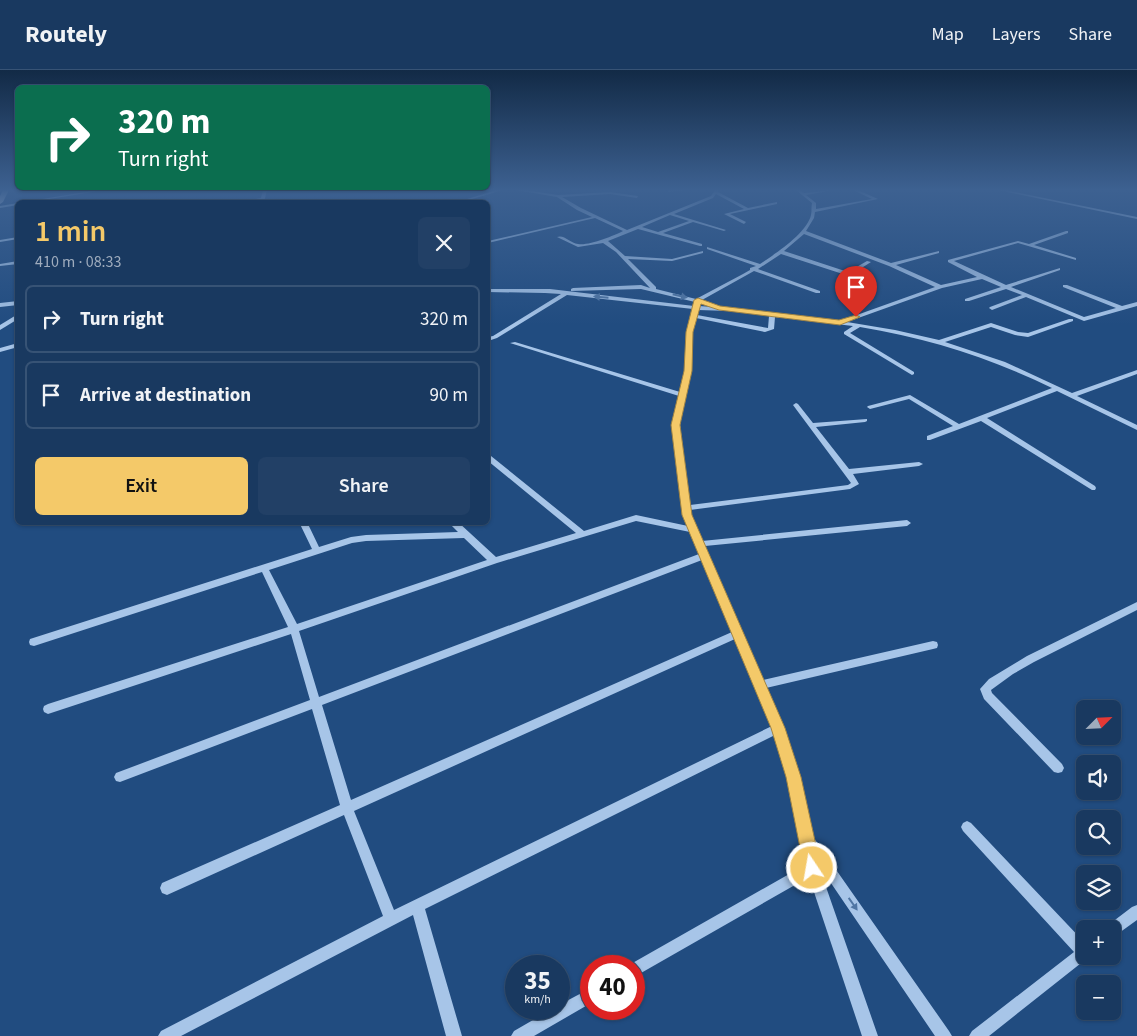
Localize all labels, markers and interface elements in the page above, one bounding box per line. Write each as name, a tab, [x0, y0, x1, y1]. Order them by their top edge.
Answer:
text: Routely	[25, 17, 107, 52]
text: Map	[932, 22, 964, 47]
text: Layers	[992, 22, 1041, 47]
text: Share	[1069, 22, 1112, 47]
text: 320 m	[118, 97, 210, 147]
icon: right	[35, 105, 100, 170]
text: Turn right	[118, 143, 208, 175]
text: 1 min	[35, 210, 106, 253]
button: close	[418, 217, 470, 269]
text: 410 m · 08:33	[35, 251, 122, 273]
pin	[835, 266, 877, 317]
icon: arrive	[842, 273, 870, 301]
one-way arrow	[672, 292, 687, 300]
one-way arrow	[593, 293, 609, 301]
icon: right	[37, 305, 65, 333]
text: Turn right	[80, 306, 164, 333]
text: 320 m	[420, 306, 468, 333]
icon: arrive	[37, 381, 65, 409]
text: Arrive at destination	[80, 382, 251, 409]
text: 90 m	[430, 382, 468, 409]
button: Exit	[35, 457, 248, 515]
button: Share	[258, 457, 470, 515]
north arrow	[1076, 700, 1121, 745]
map controls	[1076, 700, 1121, 1020]
button: sound	[1076, 755, 1121, 800]
button: search	[1076, 810, 1121, 855]
position arrow	[785, 841, 837, 893]
button: layers	[1076, 865, 1121, 910]
one-way arrow	[848, 897, 858, 911]
button: +	[1076, 920, 1121, 965]
speed limit sign: 40	[580, 955, 645, 1020]
text: 35	[524, 963, 551, 999]
button: −	[1076, 975, 1121, 1020]
text: km/h	[524, 991, 551, 1008]

